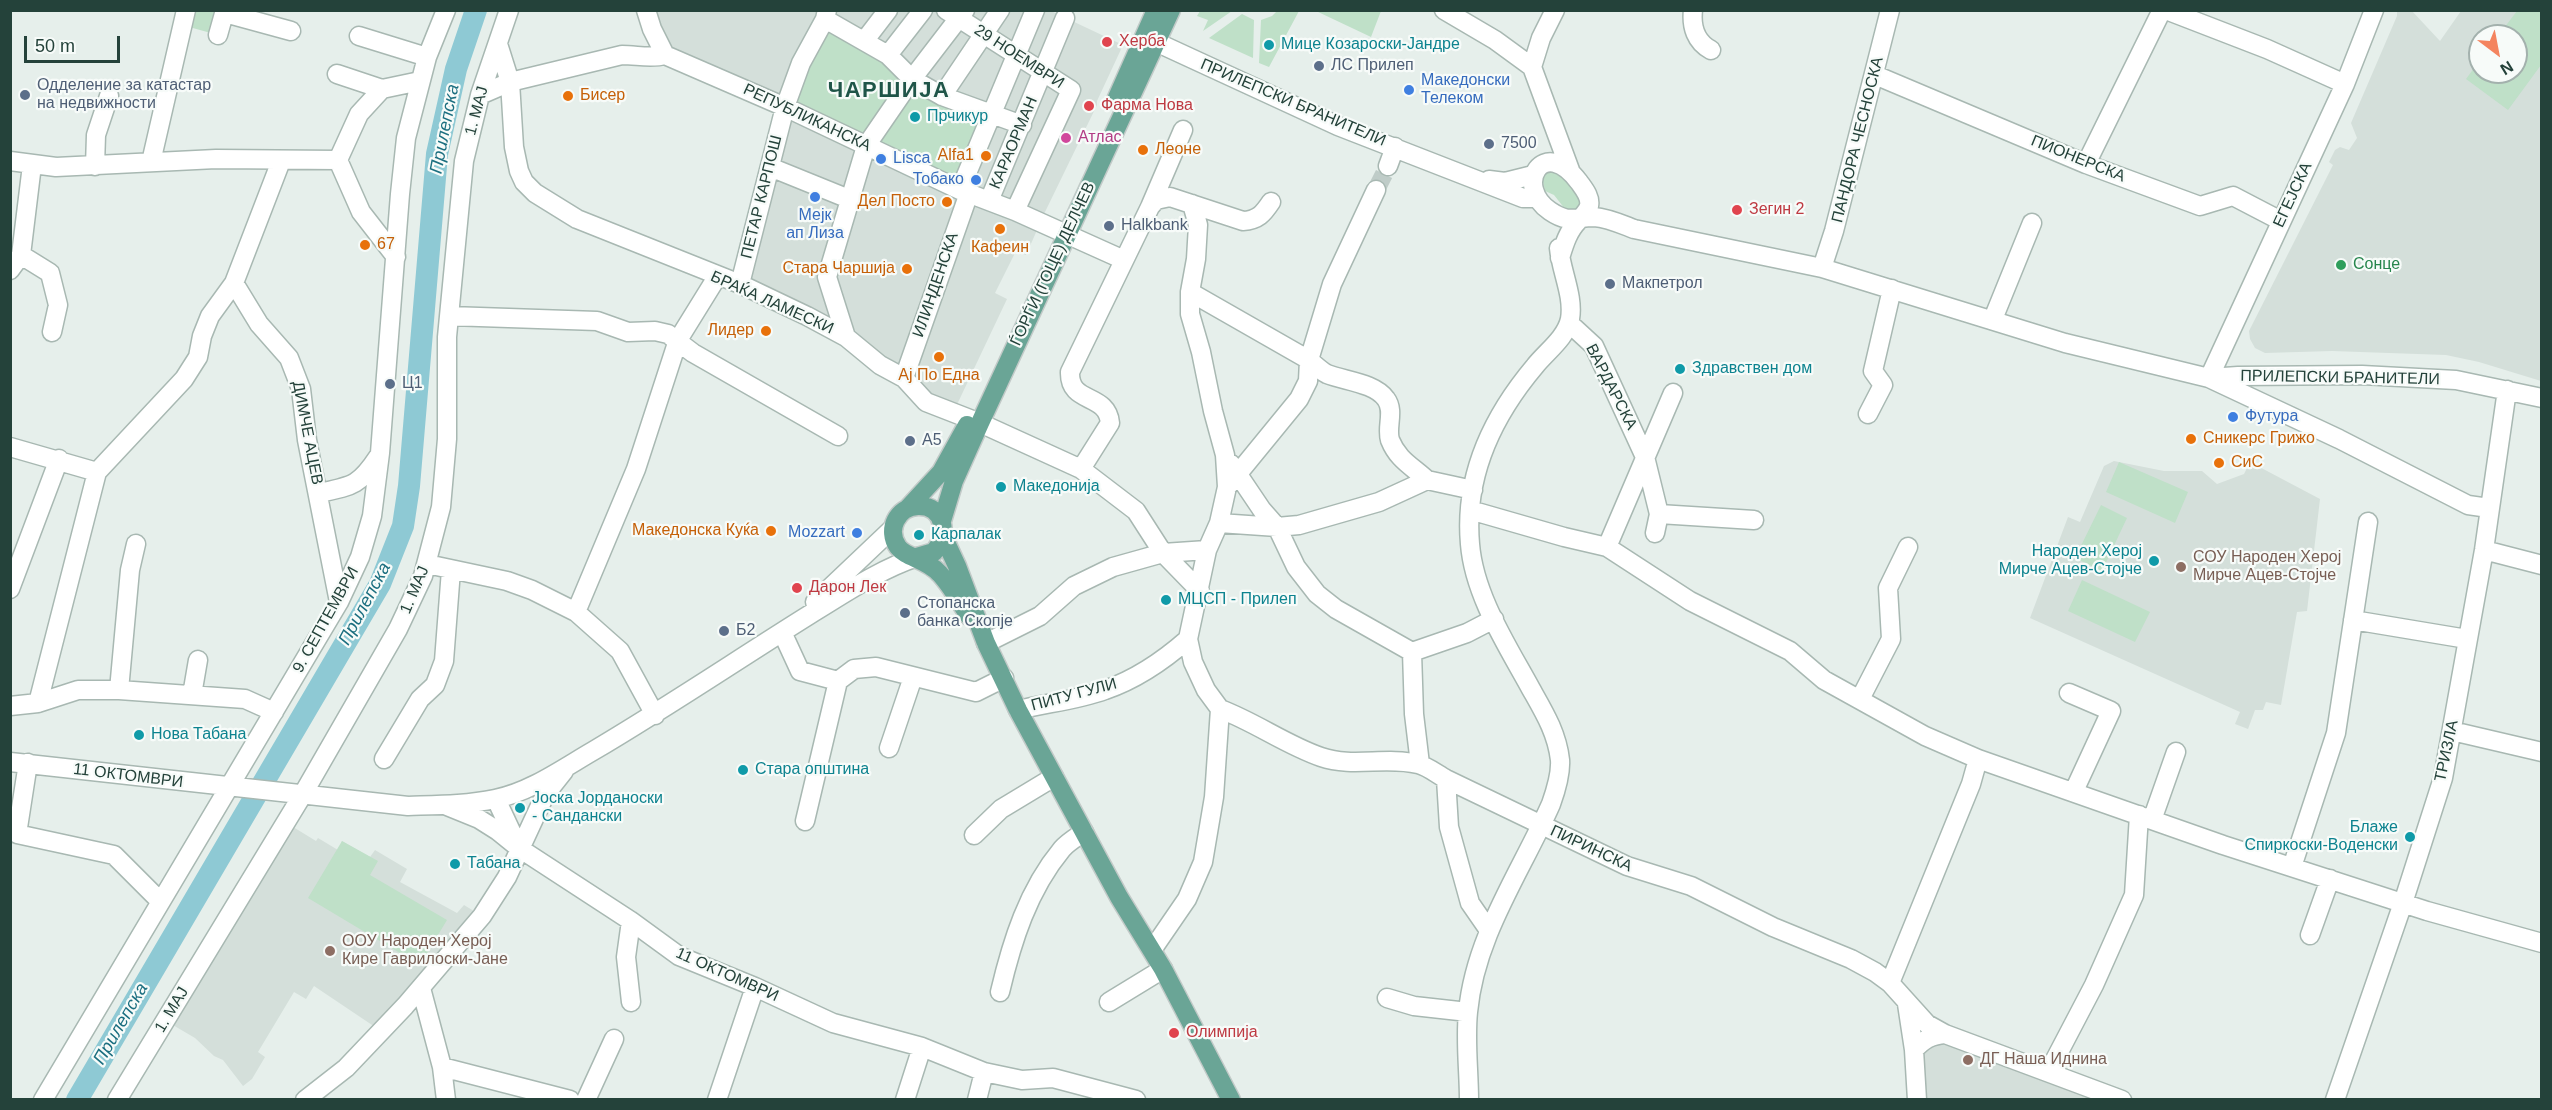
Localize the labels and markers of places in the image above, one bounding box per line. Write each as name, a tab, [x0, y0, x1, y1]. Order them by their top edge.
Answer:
place label: Херба	[1119, 32, 1165, 52]
marker: Херба	[1100, 35, 1114, 49]
place label: Мице Козароски-Јандре	[1281, 35, 1460, 55]
marker: Мице Козароски-Јандре	[1262, 38, 1276, 52]
place label: ЛС Прилеп	[1331, 56, 1414, 76]
marker: ЛС Прилеп	[1312, 59, 1326, 73]
place label: Македонски Телеком	[1421, 71, 1510, 109]
place label: Одделение за катастар на недвижности	[37, 76, 211, 114]
marker: Македонски Телеком	[1402, 83, 1416, 97]
place label: Бисер	[580, 86, 625, 106]
marker: Одделение за катастар на недвижности	[18, 88, 32, 102]
marker: Бисер	[561, 89, 575, 103]
place label: Фарма Нова	[1101, 96, 1193, 116]
marker: Фарма Нова	[1082, 99, 1096, 113]
place label: Прчикур	[927, 107, 988, 127]
marker: Прчикур	[908, 110, 922, 124]
place label: Атлас	[1078, 128, 1122, 148]
marker: Атлас	[1059, 131, 1073, 145]
place label: 7500	[1501, 134, 1537, 154]
marker: 7500	[1482, 137, 1496, 151]
place label: Леоне	[1155, 140, 1201, 160]
marker: Леоне	[1136, 143, 1150, 157]
place label: Alfa1	[938, 146, 974, 166]
place label: Lisca	[893, 149, 930, 169]
marker: Alfa1	[979, 149, 993, 163]
marker: Lisca	[874, 152, 888, 166]
place label: Тобако	[913, 170, 964, 190]
marker: Тобако	[969, 173, 983, 187]
marker: Мејк ап Лиза	[808, 190, 822, 204]
place label: Дел Посто	[858, 192, 935, 212]
marker: Дел Посто	[940, 195, 954, 209]
place label: Зегин 2	[1749, 200, 1805, 220]
marker: Зегин 2	[1730, 203, 1744, 217]
place label: Мејк ап Лиза	[786, 206, 844, 244]
place label: Halkbank	[1121, 216, 1188, 236]
marker: Halkbank	[1102, 219, 1116, 233]
marker: Кафеин	[993, 222, 1007, 236]
place label: 67	[377, 235, 395, 255]
marker: 67	[358, 238, 372, 252]
place label: Кафеин	[971, 238, 1029, 258]
place label: Сонце	[2353, 255, 2400, 275]
marker: Сонце	[2334, 258, 2348, 272]
place label: Стара Чаршија	[782, 259, 895, 279]
marker: Стара Чаршија	[900, 262, 914, 276]
place label: Макпетрол	[1622, 274, 1703, 294]
marker: Макпетрол	[1603, 277, 1617, 291]
place label: Лидер	[707, 321, 754, 341]
marker: Лидер	[759, 324, 773, 338]
marker: Ај По Една	[932, 350, 946, 364]
place label: Здравствен дом	[1692, 359, 1812, 379]
marker: Здравствен дом	[1673, 362, 1687, 376]
place label: Ај По Една	[898, 366, 980, 386]
place label: Ц1	[402, 374, 423, 394]
marker: Ц1	[383, 377, 397, 391]
place label: Футура	[2245, 407, 2298, 427]
marker: Футура	[2226, 410, 2240, 424]
place label: Сникерс Грижо	[2203, 429, 2315, 449]
place label: А5	[922, 431, 942, 451]
marker: Сникерс Грижо	[2184, 432, 2198, 446]
marker: А5	[903, 434, 917, 448]
place label: СиС	[2231, 453, 2263, 473]
marker: СиС	[2212, 456, 2226, 470]
place label: Македонија	[1013, 477, 1100, 497]
marker: Македонија	[994, 480, 1008, 494]
place label: Македонска Куќа	[632, 521, 759, 541]
place label: Mozzart	[788, 523, 845, 543]
marker: Македонска Куќа	[764, 524, 778, 538]
place label: Карпалак	[931, 525, 1001, 545]
marker: Mozzart	[850, 526, 864, 540]
marker: Карпалак	[912, 528, 926, 542]
place label: Народен Херој Мирче Ацев-Стојче	[1999, 542, 2142, 580]
place label: СОУ Народен Херој Мирче Ацев-Стојче	[2193, 548, 2341, 586]
marker: Народен Херој Мирче Ацев-Стојче	[2147, 554, 2161, 568]
marker: СОУ Народен Херој Мирче Ацев-Стојче	[2174, 560, 2188, 574]
place label: Дарон Лек	[809, 578, 886, 598]
marker: Дарон Лек	[790, 581, 804, 595]
place label: МЦСП - Прилеп	[1178, 590, 1297, 610]
marker: МЦСП - Прилеп	[1159, 593, 1173, 607]
place label: Стопанска банка Скопје	[917, 594, 1013, 632]
marker: Стопанска банка Скопје	[898, 606, 912, 620]
place label: Б2	[736, 621, 755, 641]
marker: Б2	[717, 624, 731, 638]
place label: Нова Табана	[151, 725, 246, 745]
marker: Нова Табана	[132, 728, 146, 742]
place label: Стара општина	[755, 760, 869, 780]
marker: Стара општина	[736, 763, 750, 777]
place label: Јоска Јорданоски - Сандански	[532, 789, 663, 827]
marker: Јоска Јорданоски - Сандански	[513, 801, 527, 815]
place label: Блаже Спиркоски-Воденски	[2244, 818, 2398, 856]
marker: Блаже Спиркоски-Воденски	[2403, 830, 2417, 844]
place label: Табана	[467, 854, 520, 874]
marker: Табана	[448, 857, 462, 871]
place label: ООУ Народен Херој Кире Гаврилоски-Јане	[342, 932, 508, 970]
marker: ООУ Народен Херој Кире Гаврилоски-Јане	[323, 944, 337, 958]
place label: Олимпија	[1186, 1023, 1258, 1043]
marker: Олимпија	[1167, 1026, 1181, 1040]
place label: ДГ Наша Иднина	[1980, 1050, 2107, 1070]
marker: ДГ Наша Иднина	[1961, 1053, 1975, 1067]

